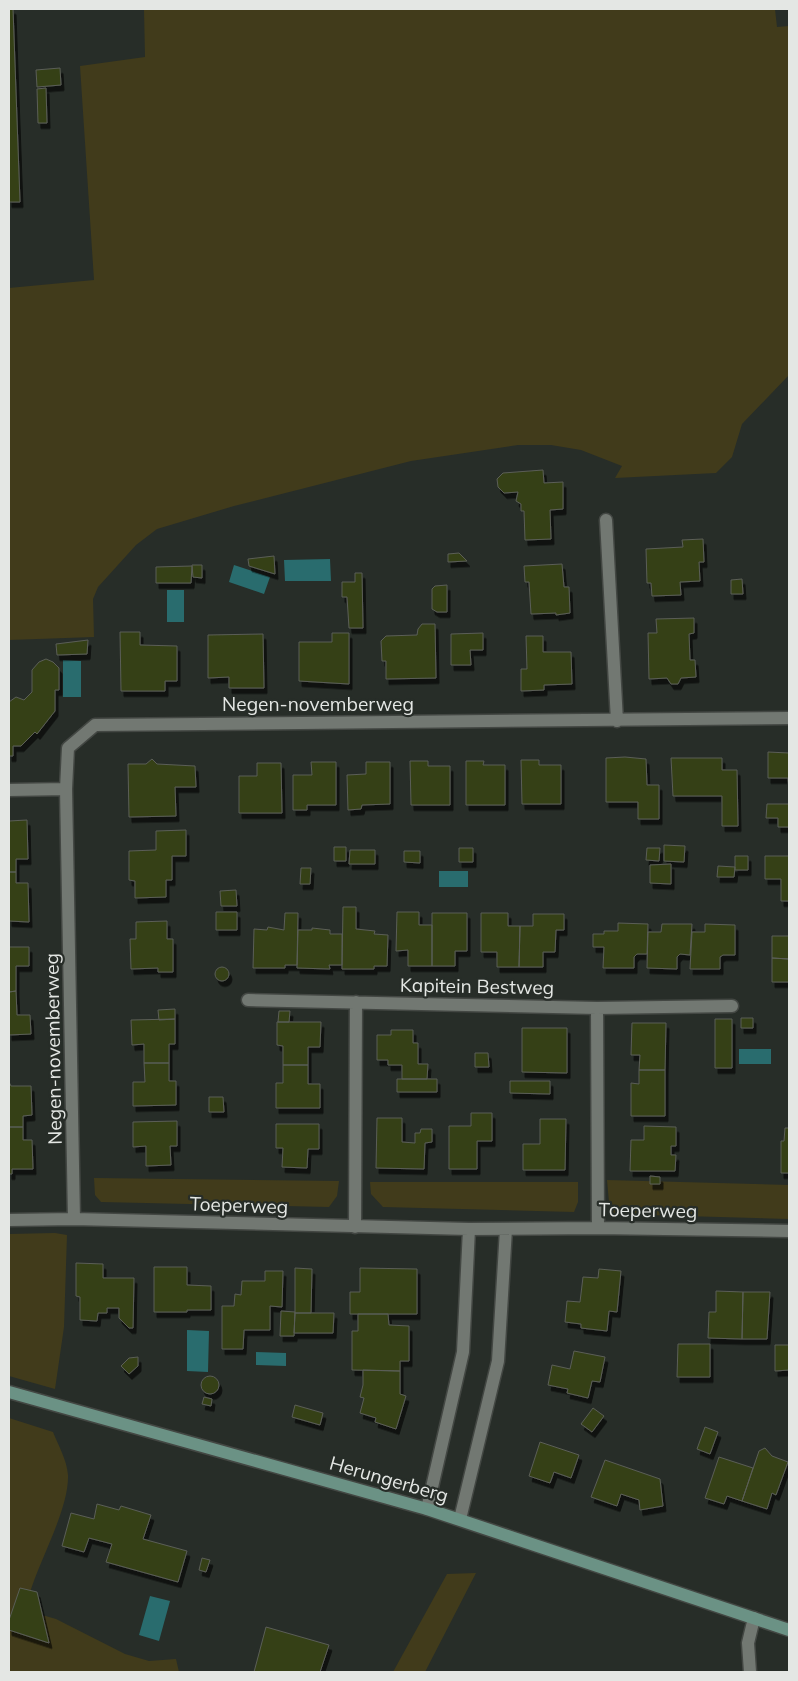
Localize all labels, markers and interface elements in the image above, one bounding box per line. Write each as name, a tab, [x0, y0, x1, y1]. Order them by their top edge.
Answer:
street label: Negen-novemberweg	[222, 692, 414, 716]
street label: Negen-novemberweg	[39, 953, 67, 1145]
street label: Kapitein Bestweg	[400, 973, 554, 999]
street label: Toeperweg	[189, 1191, 289, 1219]
street label: Toeperweg	[599, 1197, 697, 1223]
street label: Herungerberg	[327, 1451, 451, 1507]

